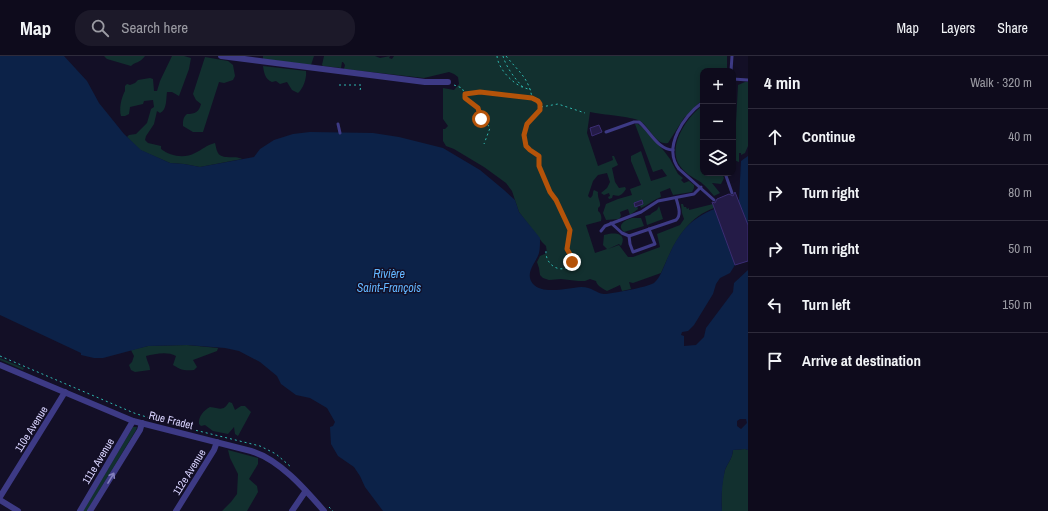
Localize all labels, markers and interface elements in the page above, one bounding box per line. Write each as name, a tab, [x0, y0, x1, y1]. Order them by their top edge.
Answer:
search box	[75, 10, 355, 46]
text: Map	[20, 15, 51, 41]
icon: search	[89, 17, 111, 39]
text: Search here	[121, 17, 188, 38]
text: Map	[897, 19, 919, 37]
text: Layers	[941, 19, 975, 37]
text: Share	[997, 19, 1028, 37]
map controls	[700, 68, 736, 176]
button: +	[700, 68, 736, 104]
text: 4 min	[764, 71, 800, 94]
text: Walk · 320 m	[970, 74, 1032, 91]
button: −	[700, 104, 736, 140]
route start	[472, 110, 490, 128]
icon: ahead	[764, 126, 786, 148]
text: Continue	[802, 126, 855, 147]
text: 40 m	[1008, 128, 1032, 145]
button: layers	[700, 140, 736, 176]
icon: right	[764, 182, 786, 204]
text: Turn right	[802, 182, 859, 203]
text: 80 m	[1008, 184, 1032, 201]
icon: right	[764, 238, 786, 260]
text: Turn right	[802, 238, 859, 259]
text: 50 m	[1008, 240, 1032, 257]
route end	[563, 253, 581, 271]
water label: Rivière Saint-François	[357, 266, 421, 296]
icon: left	[764, 294, 786, 316]
text: Turn left	[802, 294, 850, 315]
text: 150 m	[1002, 296, 1032, 313]
icon: arrive	[764, 350, 786, 372]
text: Arrive at destination	[802, 350, 921, 371]
street label: 110e Avenue	[11, 403, 51, 455]
street label: Rue Fradet	[147, 408, 195, 432]
street label: 111e Avenue	[79, 435, 117, 487]
street label: 112e Avenue	[169, 446, 209, 498]
one-way arrow	[107, 472, 115, 484]

